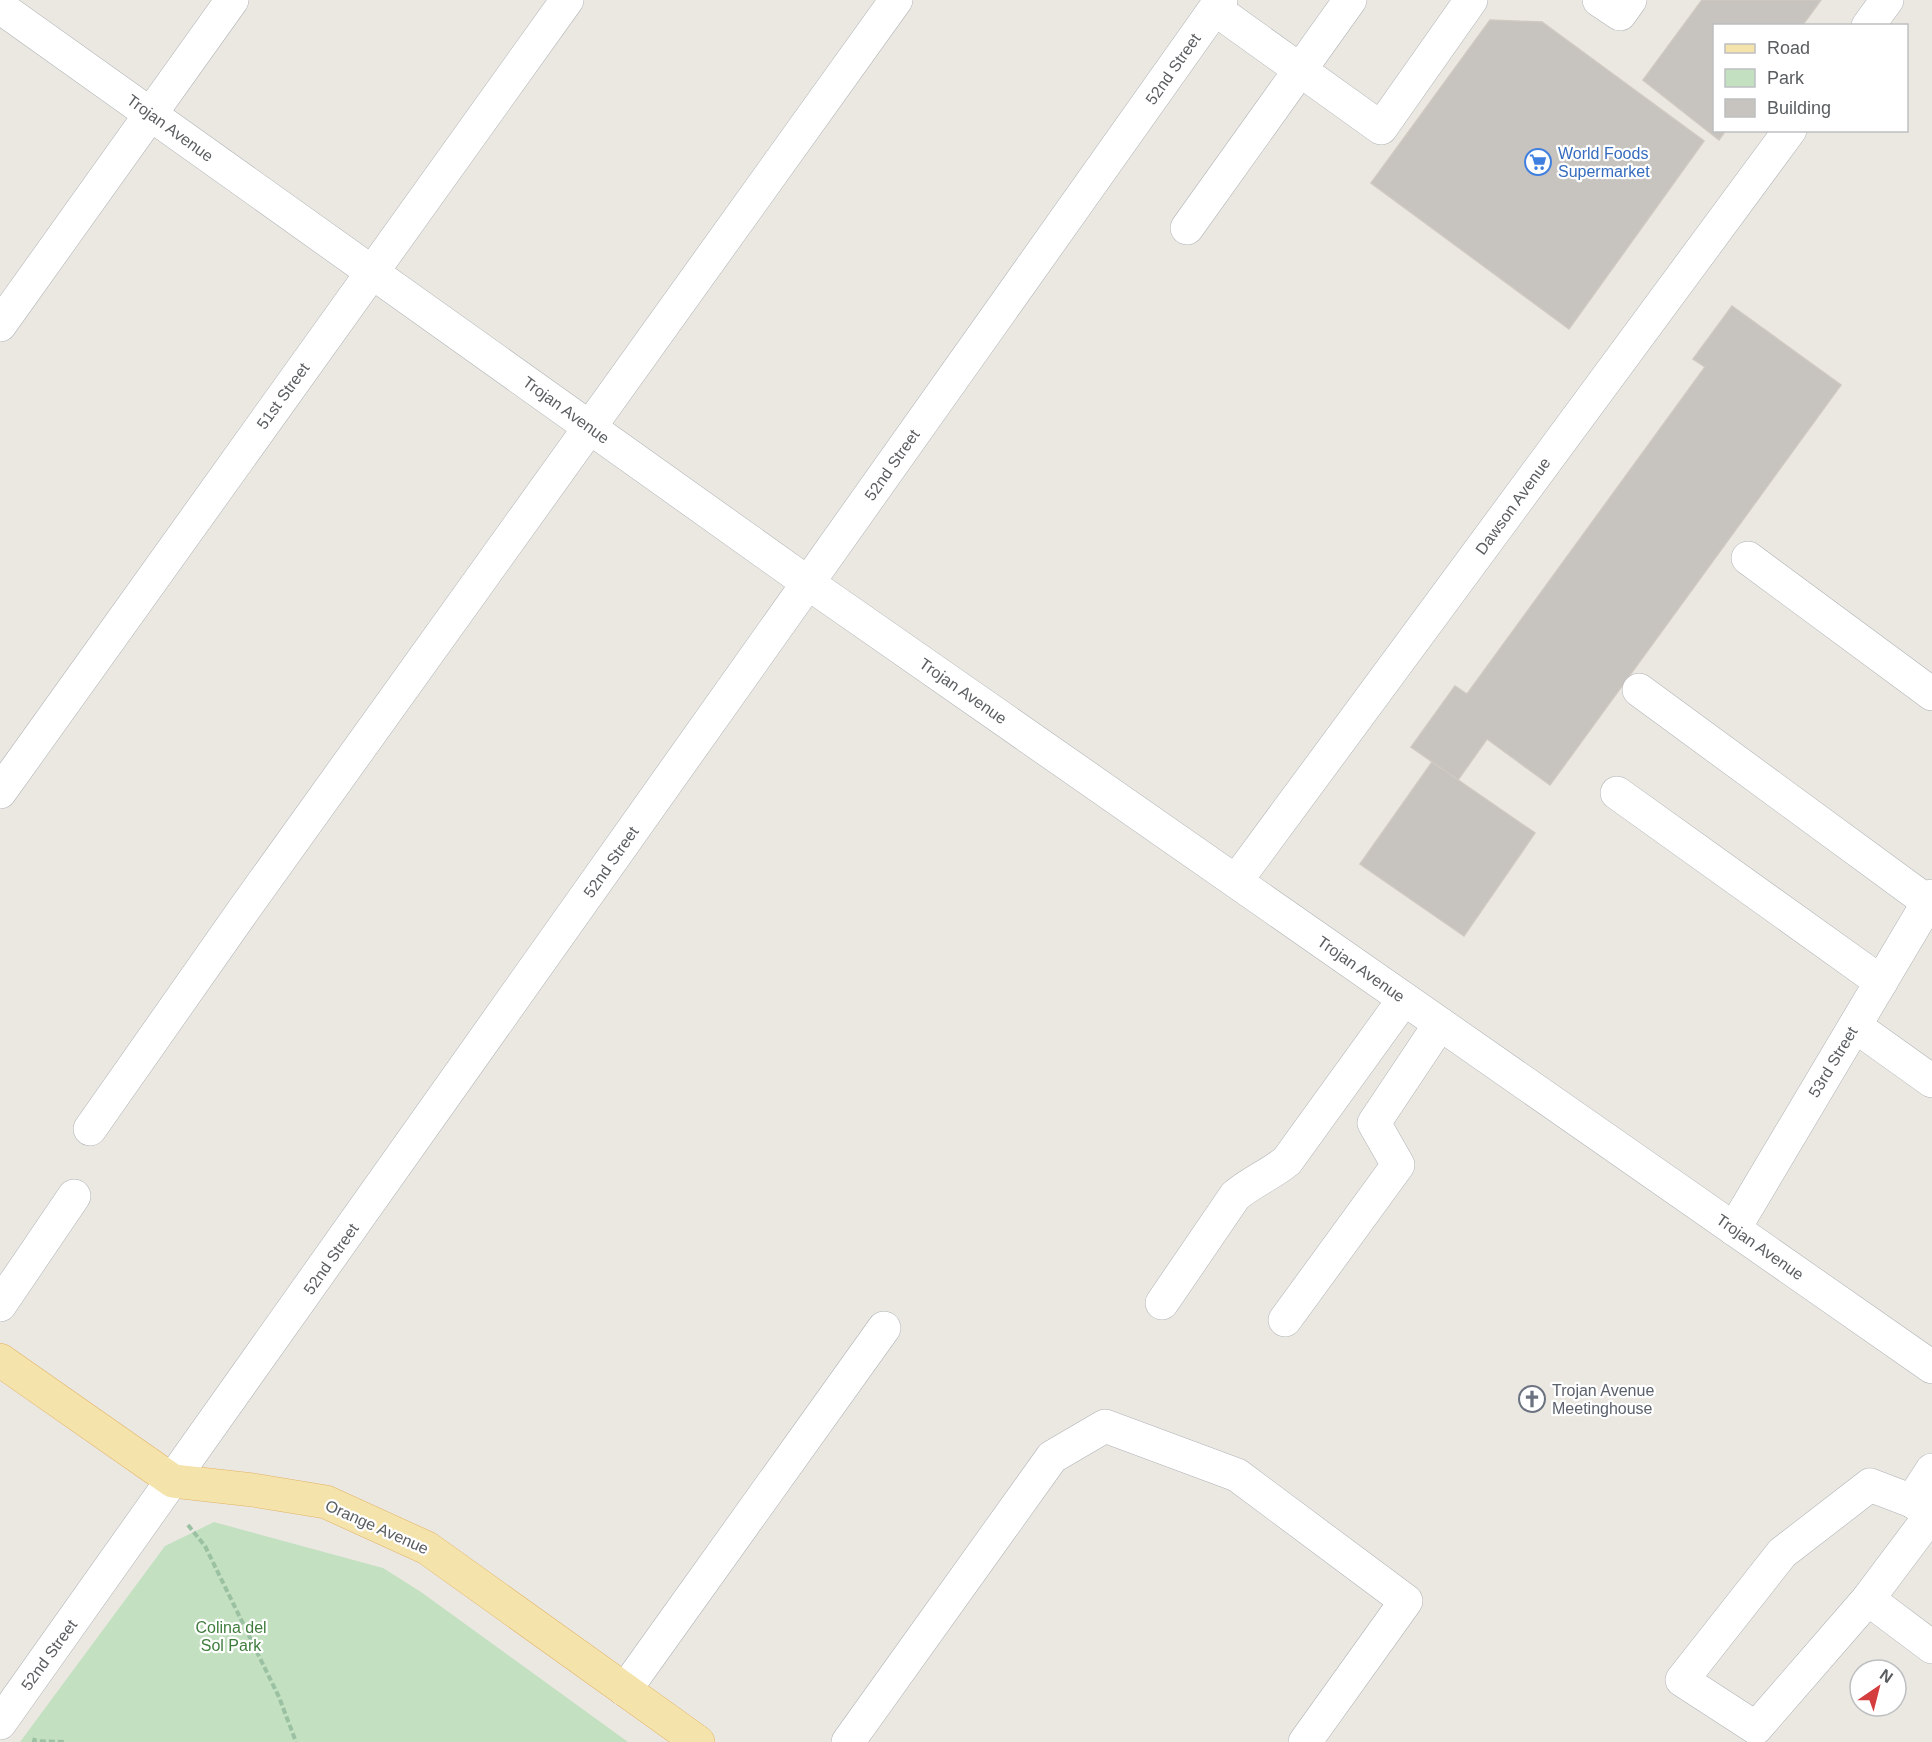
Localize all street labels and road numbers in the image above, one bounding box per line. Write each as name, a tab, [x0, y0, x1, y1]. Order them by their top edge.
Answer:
street label: 52nd Street	[1142, 30, 1204, 108]
street label: Trojan Avenue	[124, 91, 216, 165]
street label: 51st Street	[253, 359, 313, 432]
street label: Trojan Avenue	[520, 373, 612, 447]
street label: 52nd Street	[861, 426, 923, 504]
street label: Dawson Avenue	[1472, 454, 1554, 558]
street label: Trojan Avenue	[916, 655, 1010, 727]
street label: 52nd Street	[580, 823, 642, 901]
street label: Trojan Avenue	[1314, 933, 1408, 1005]
street label: 53rd Street	[1805, 1023, 1861, 1100]
street label: Trojan Avenue	[1713, 1211, 1807, 1283]
street label: 52nd Street	[300, 1220, 362, 1298]
street label: Orange Avenue	[323, 1497, 431, 1557]
street label: 52nd Street	[18, 1616, 81, 1693]

